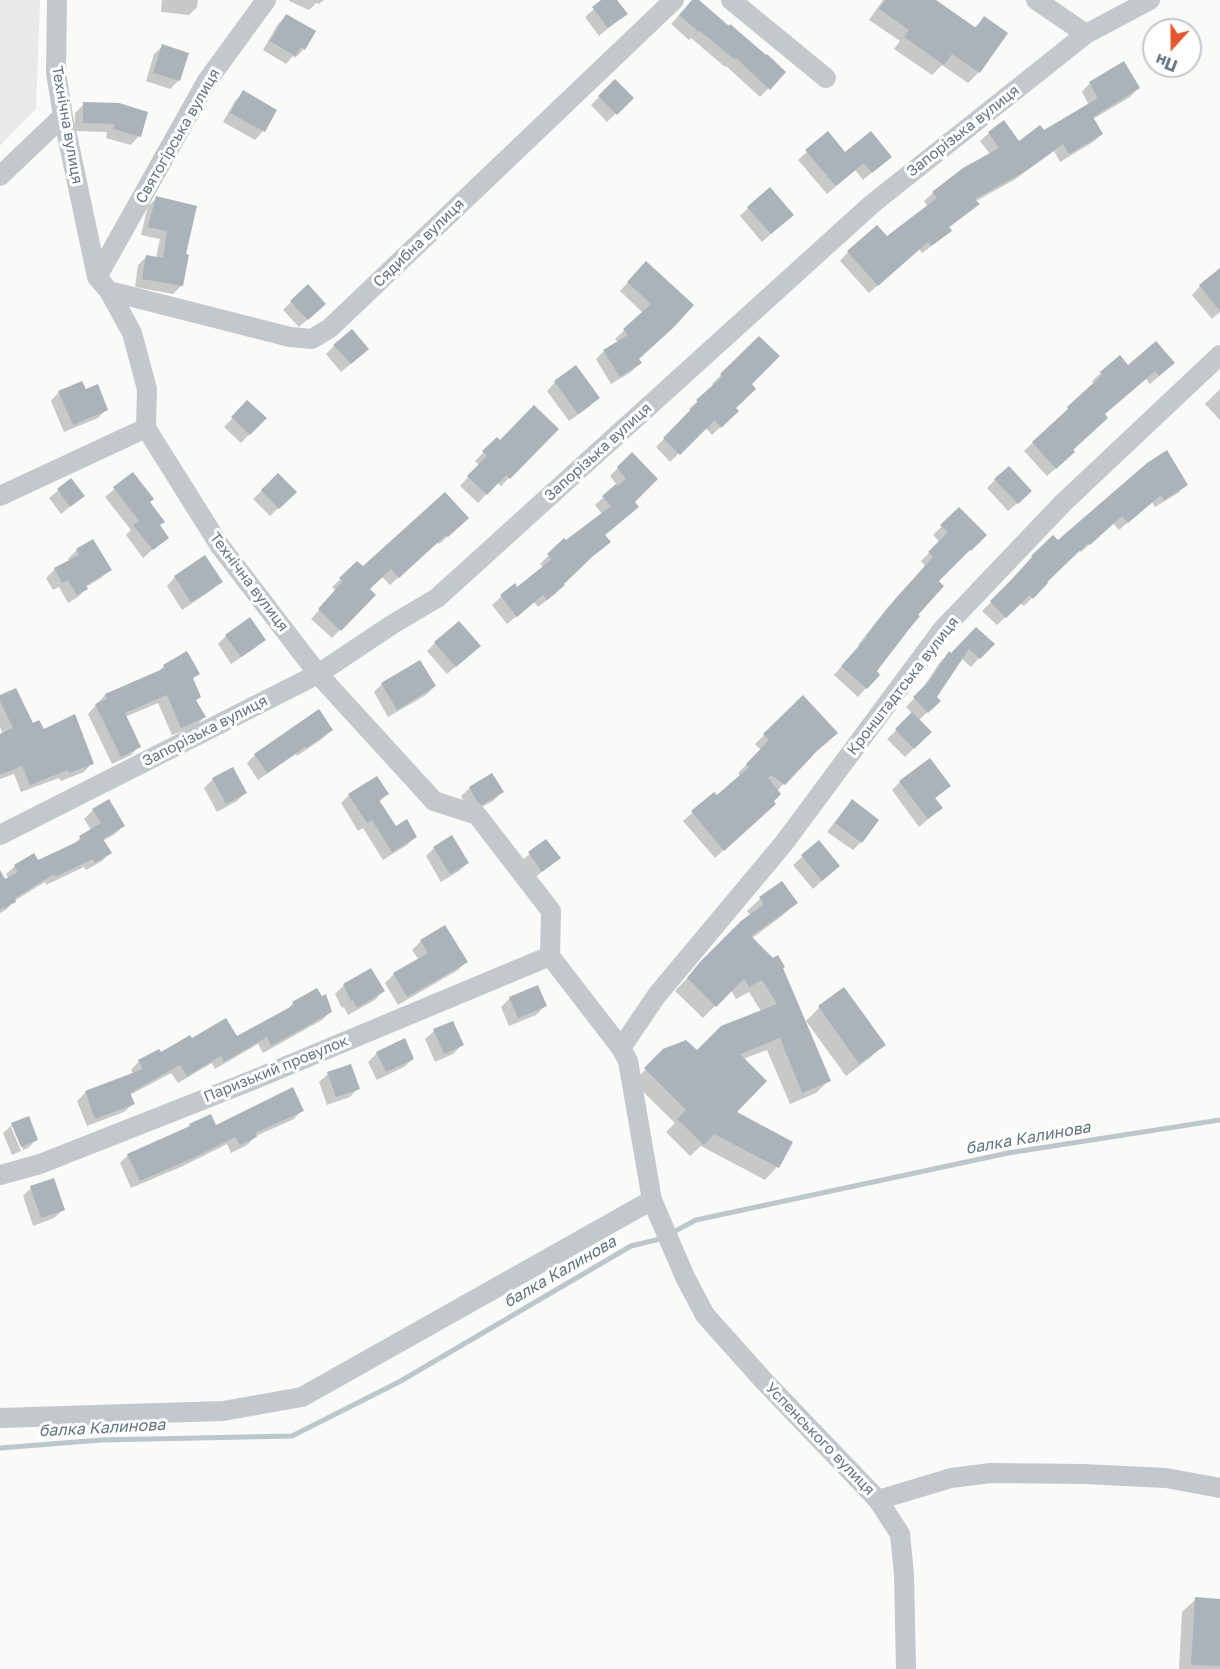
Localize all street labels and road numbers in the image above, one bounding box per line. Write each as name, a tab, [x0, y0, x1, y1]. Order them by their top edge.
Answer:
street label: Технічна вулиця	[48, 65, 86, 185]
street label: Святогірська вулиця	[132, 65, 224, 207]
street label: Запорізька вулиця	[903, 81, 1023, 181]
street label: Сядибна вулиця	[370, 195, 468, 291]
street label: Запорізька вулиця	[541, 399, 655, 505]
street label: Технічна вулиця	[206, 529, 292, 635]
street label: Кронштадтська вулиця	[843, 613, 963, 759]
street label: Запорізька вулиця	[139, 692, 271, 770]
street label: Паризький провулок	[201, 1032, 351, 1106]
street label: Успенського вулиця	[762, 1379, 878, 1499]

